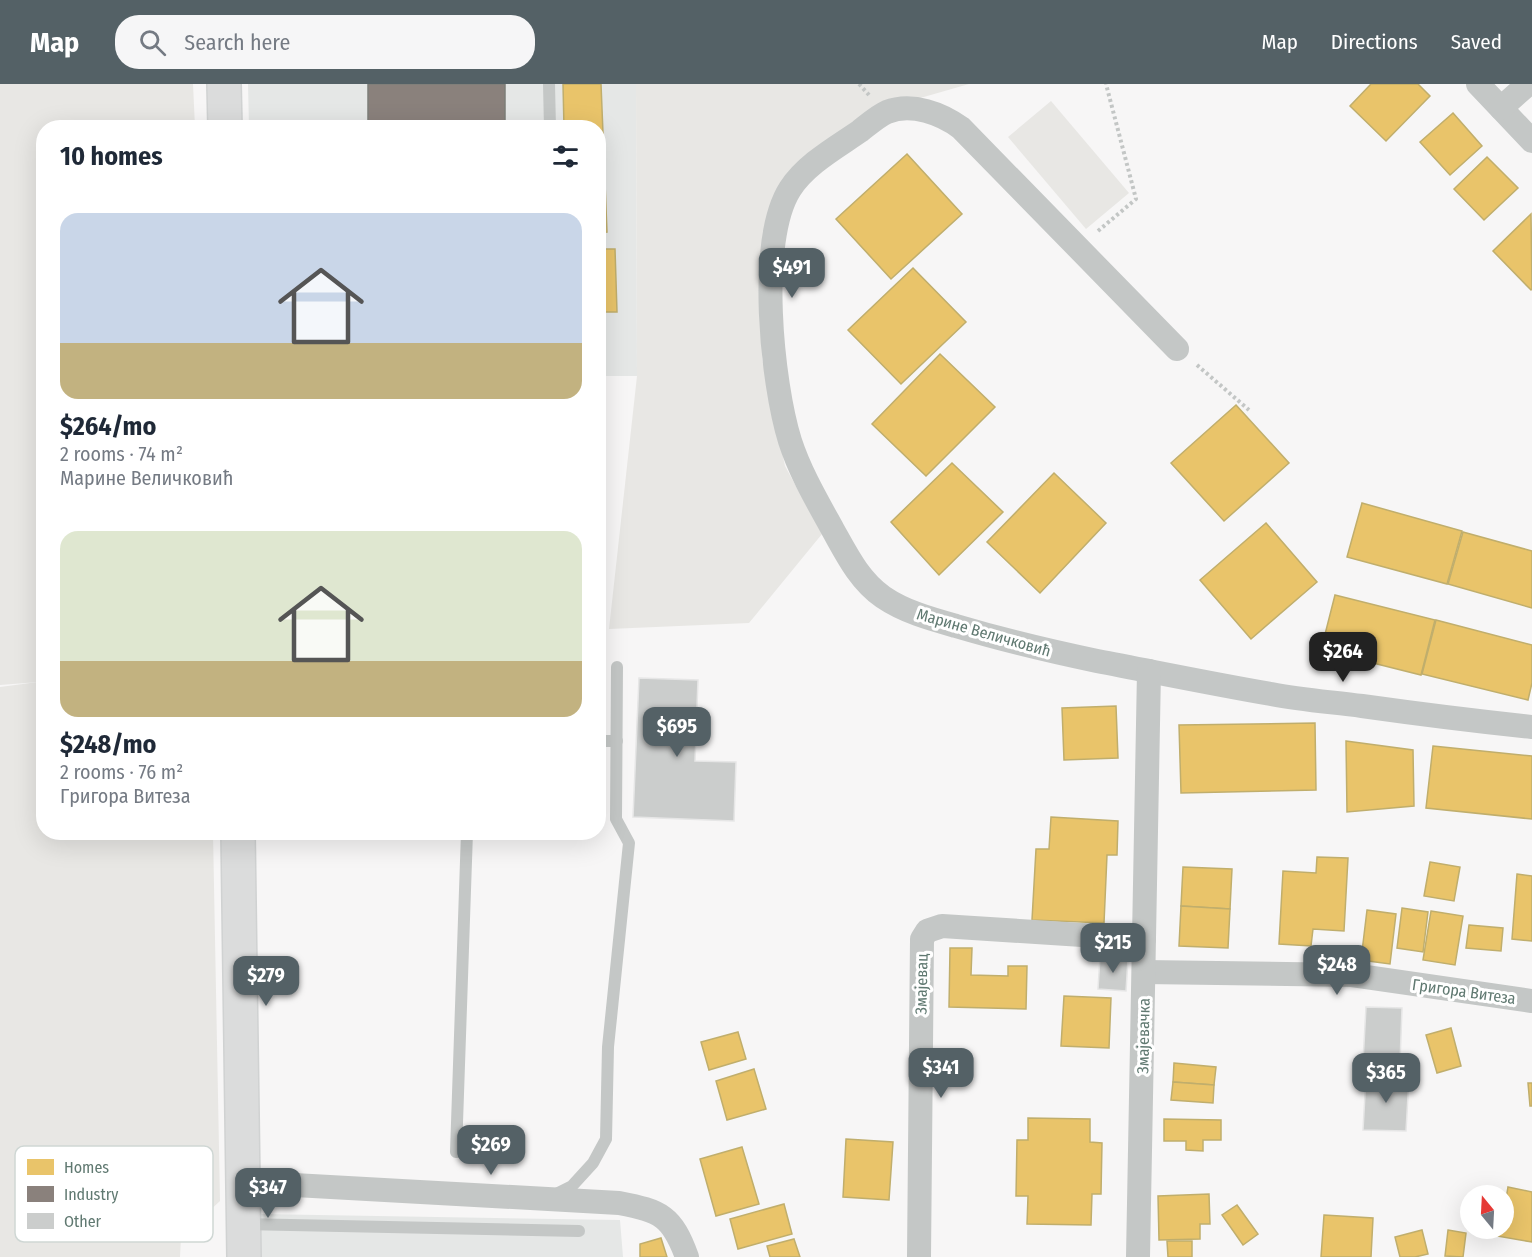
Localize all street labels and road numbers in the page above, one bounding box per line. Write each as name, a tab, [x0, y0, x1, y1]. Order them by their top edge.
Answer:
street label: Марине Величковић	[915, 604, 1053, 661]
street label: Змајевац	[911, 953, 932, 1015]
street label: Григора Витеза	[1411, 975, 1517, 1008]
street label: Змајевачка	[1133, 998, 1154, 1074]

